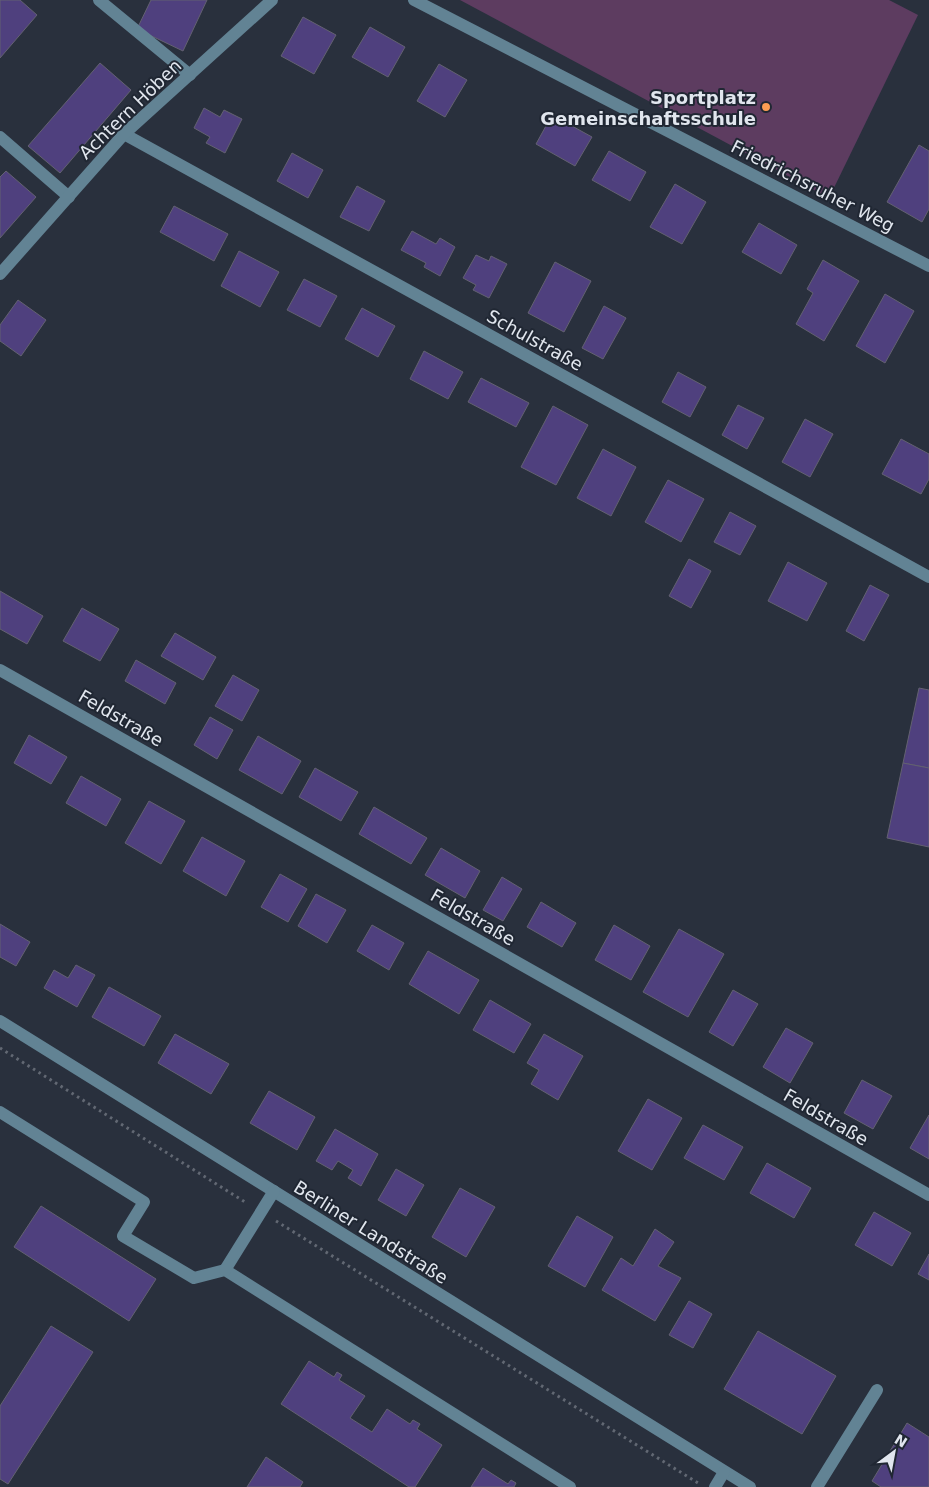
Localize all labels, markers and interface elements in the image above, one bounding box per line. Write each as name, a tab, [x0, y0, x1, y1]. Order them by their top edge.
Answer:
street label: Achtern Höben	[74, 55, 186, 163]
place label: Sportplatz Gemeinschaftsschule	[540, 87, 756, 129]
marker: Sportplatz Gemeinschaftsschule	[760, 101, 772, 113]
street label: Friedrichsruher Weg	[728, 136, 898, 236]
street label: Schulstraße	[483, 305, 587, 375]
street label: Feldstraße	[75, 685, 167, 751]
street label: Feldstraße	[427, 884, 519, 950]
street label: Feldstraße	[780, 1084, 872, 1150]
street label: Berliner Landstraße	[290, 1176, 452, 1288]
north arrow	[869, 1427, 919, 1477]
text: N	[892, 1431, 910, 1451]

